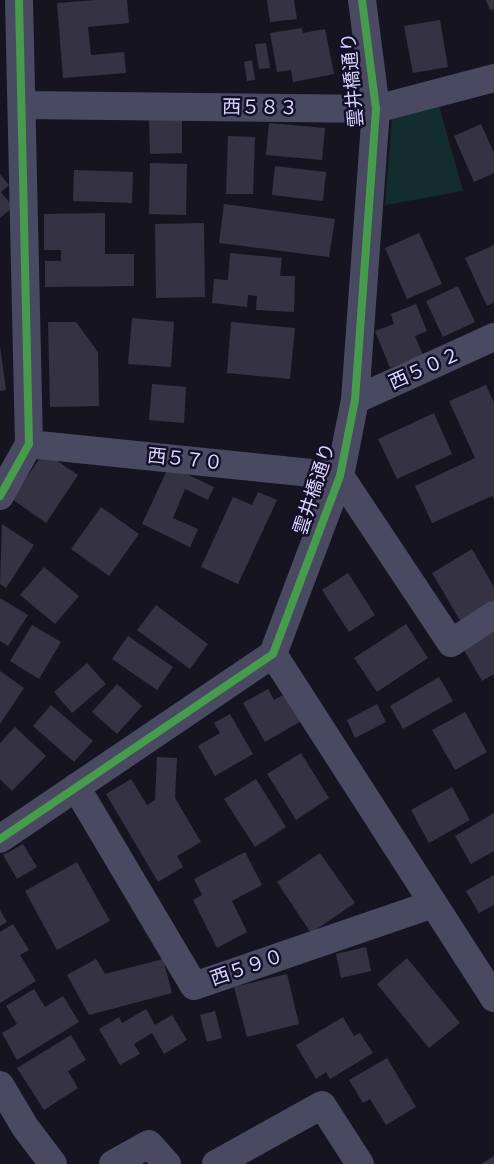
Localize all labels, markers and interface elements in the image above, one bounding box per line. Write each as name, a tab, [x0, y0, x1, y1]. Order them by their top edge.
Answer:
street label: 雲井橋通り	[338, 32, 368, 128]
street label: 西５８３	[222, 96, 298, 120]
street label: 西５０２	[386, 343, 464, 395]
street label: 雲井橋通り	[289, 440, 341, 538]
street label: 西５７０	[146, 445, 224, 475]
street label: 西５９０	[207, 945, 287, 991]

